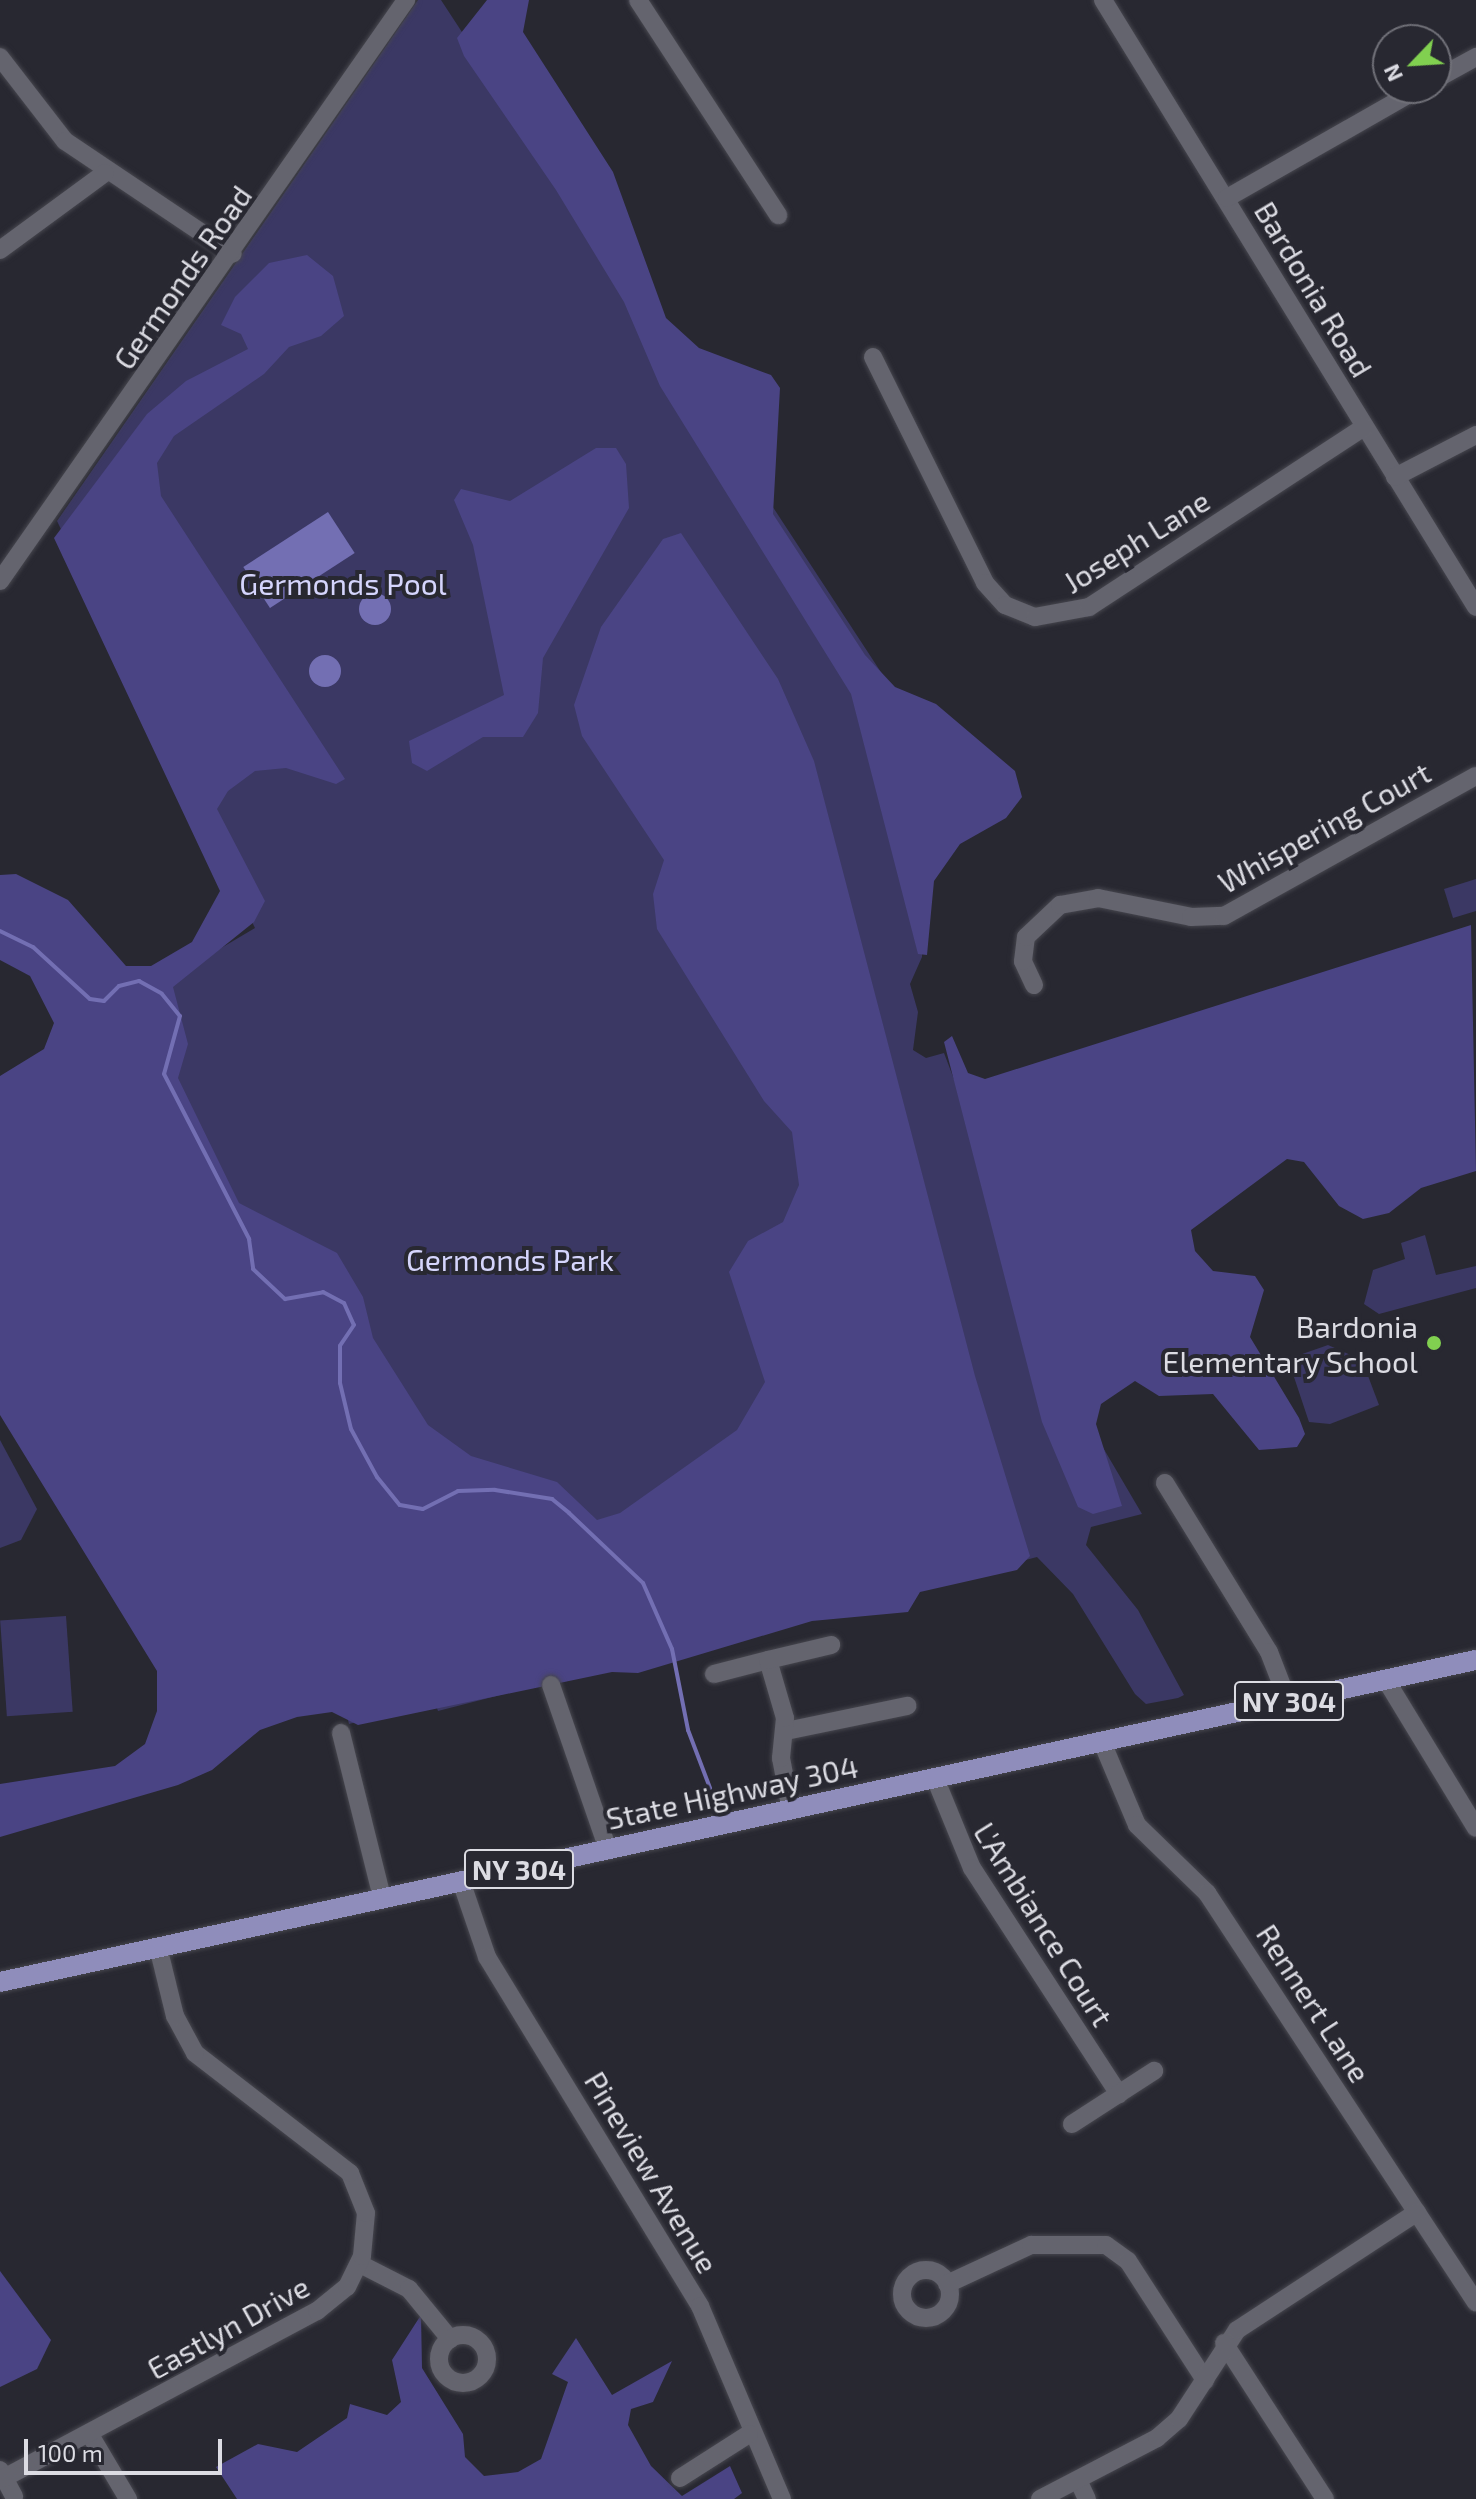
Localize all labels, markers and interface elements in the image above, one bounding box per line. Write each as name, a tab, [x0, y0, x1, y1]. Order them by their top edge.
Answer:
north arrow	[1372, 24, 1452, 104]
text: N	[1377, 61, 1407, 86]
street label: Germonds Road	[105, 178, 259, 376]
street label: Bardonia Road	[1248, 195, 1380, 383]
street label: Joseph Lane	[1056, 482, 1216, 600]
park label: Germonds Pool	[239, 565, 447, 601]
street label: Whispering Court	[1212, 754, 1436, 900]
park label: Germonds Park	[406, 1241, 614, 1277]
place label: Bardonia Elementary School	[1162, 1308, 1418, 1378]
marker: Bardonia Elementary School	[1425, 1334, 1443, 1352]
road number: NY 304	[1233, 1677, 1345, 1725]
street label: State Highway 304	[602, 1748, 862, 1836]
street label: L'Ambiance Court	[967, 1816, 1121, 2032]
road number: NY 304	[463, 1845, 575, 1893]
street label: Rennert Lane	[1250, 1917, 1378, 2089]
street label: Pineview Avenue	[577, 2064, 727, 2280]
street label: Eastlyn Drive	[141, 2268, 315, 2386]
scale bar	[28, 2423, 226, 2473]
text: 100 m	[38, 2438, 103, 2467]

